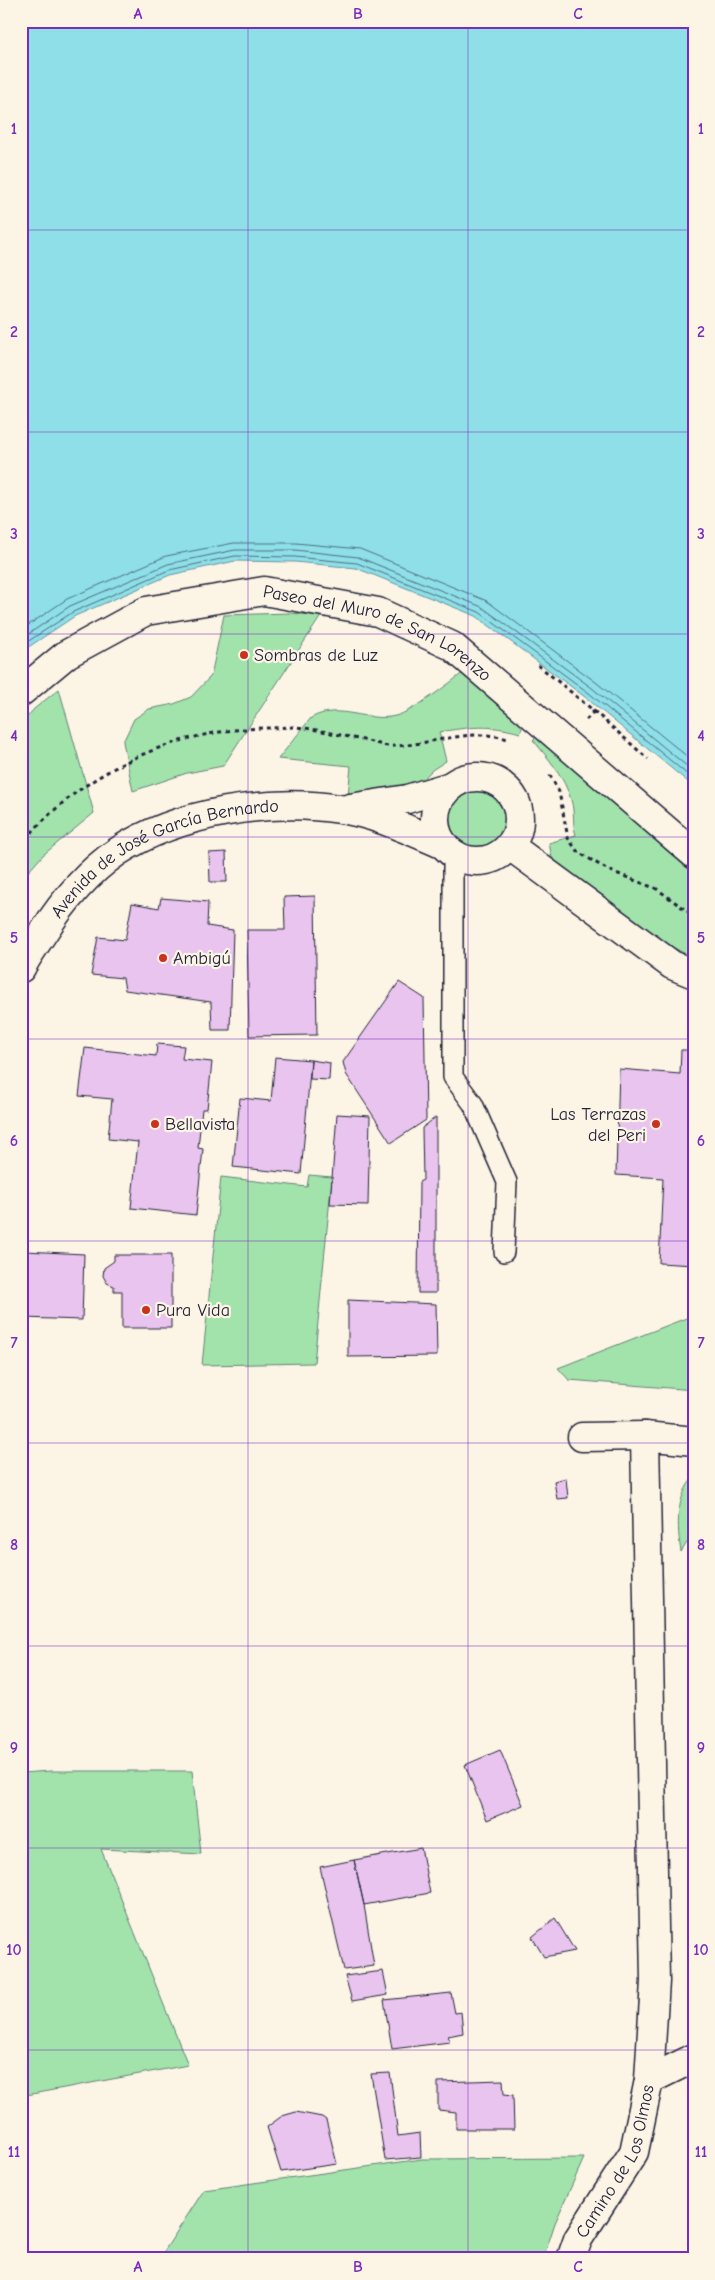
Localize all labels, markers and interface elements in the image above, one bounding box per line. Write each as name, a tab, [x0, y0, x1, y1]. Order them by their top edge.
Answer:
text: A	[134, 5, 143, 23]
text: B	[353, 5, 363, 23]
text: C	[573, 5, 583, 23]
text: 1	[11, 120, 17, 138]
text: 1	[698, 120, 704, 138]
text: 2	[10, 323, 18, 341]
text: 2	[697, 323, 705, 341]
text: 3	[10, 525, 18, 543]
text: 3	[697, 525, 705, 543]
street label: Paseo del Muro de San Lorenzo	[261, 581, 496, 686]
place label: Sombras de Luz	[254, 645, 378, 666]
marker: Sombras de Luz	[238, 649, 250, 661]
text: 4	[10, 727, 18, 745]
text: 4	[697, 727, 705, 745]
street label: Avenida de José García Bernardo	[46, 795, 279, 922]
text: 5	[10, 929, 18, 947]
text: 5	[697, 929, 705, 947]
place label: Ambigú	[173, 948, 231, 969]
marker: Ambigú	[157, 952, 169, 964]
place label: Las Terrazas del Peri	[550, 1104, 646, 1146]
place label: Bellavista	[165, 1114, 235, 1135]
marker: Bellavista	[149, 1118, 161, 1130]
marker: Las Terrazas del Peri	[650, 1118, 662, 1130]
text: 6	[10, 1132, 18, 1150]
text: 6	[697, 1132, 705, 1150]
place label: Pura Vida	[156, 1300, 230, 1321]
marker: Pura Vida	[140, 1304, 152, 1316]
text: 7	[10, 1334, 18, 1352]
text: 7	[697, 1334, 705, 1352]
text: 8	[10, 1536, 18, 1554]
text: 8	[697, 1536, 705, 1554]
text: 9	[10, 1739, 18, 1757]
text: 9	[697, 1739, 705, 1757]
text: 10	[6, 1941, 22, 1959]
text: 10	[693, 1941, 709, 1959]
street label: Camino de Los Olmos	[571, 2083, 658, 2242]
text: 11	[8, 2143, 20, 2161]
text: 11	[695, 2143, 707, 2161]
text: A	[134, 2258, 143, 2276]
text: B	[353, 2258, 363, 2276]
text: C	[573, 2258, 583, 2276]

